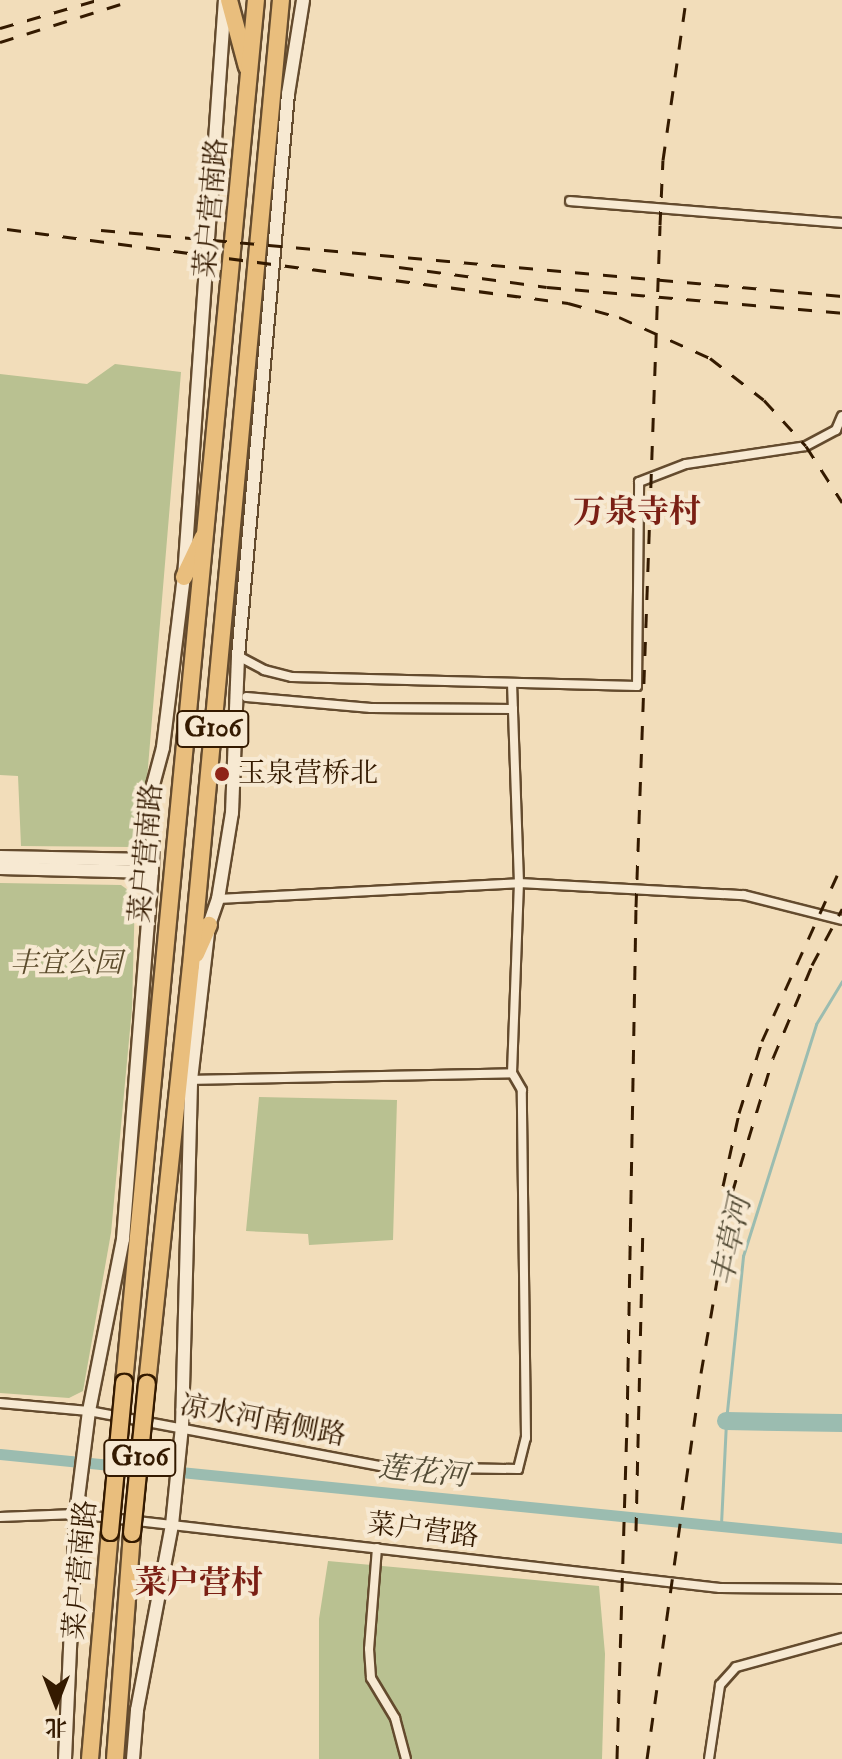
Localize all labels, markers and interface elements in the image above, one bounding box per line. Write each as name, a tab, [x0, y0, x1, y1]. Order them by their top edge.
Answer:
street label: 菜户营南路	[189, 137, 235, 279]
district label: 万泉寺村	[573, 493, 701, 531]
road number: G106	[175, 707, 251, 751]
place label: 玉泉营桥北	[238, 757, 378, 791]
marker: 玉泉营桥北	[213, 765, 231, 783]
street label: 菜户营南路	[124, 782, 170, 924]
park label: 丰宜公园	[10, 947, 122, 981]
water label: 丰草河	[705, 1193, 759, 1289]
street label: 凉水河南侧路	[177, 1388, 349, 1454]
road number: G106	[102, 1436, 178, 1480]
water label: 莲花河	[376, 1449, 470, 1495]
street label: 菜户营南路	[58, 1499, 104, 1641]
street label: 菜户营路	[365, 1508, 481, 1554]
district label: 菜户营村	[135, 1564, 263, 1602]
north arrow	[16, 1663, 96, 1743]
text: 北	[45, 1713, 67, 1741]

